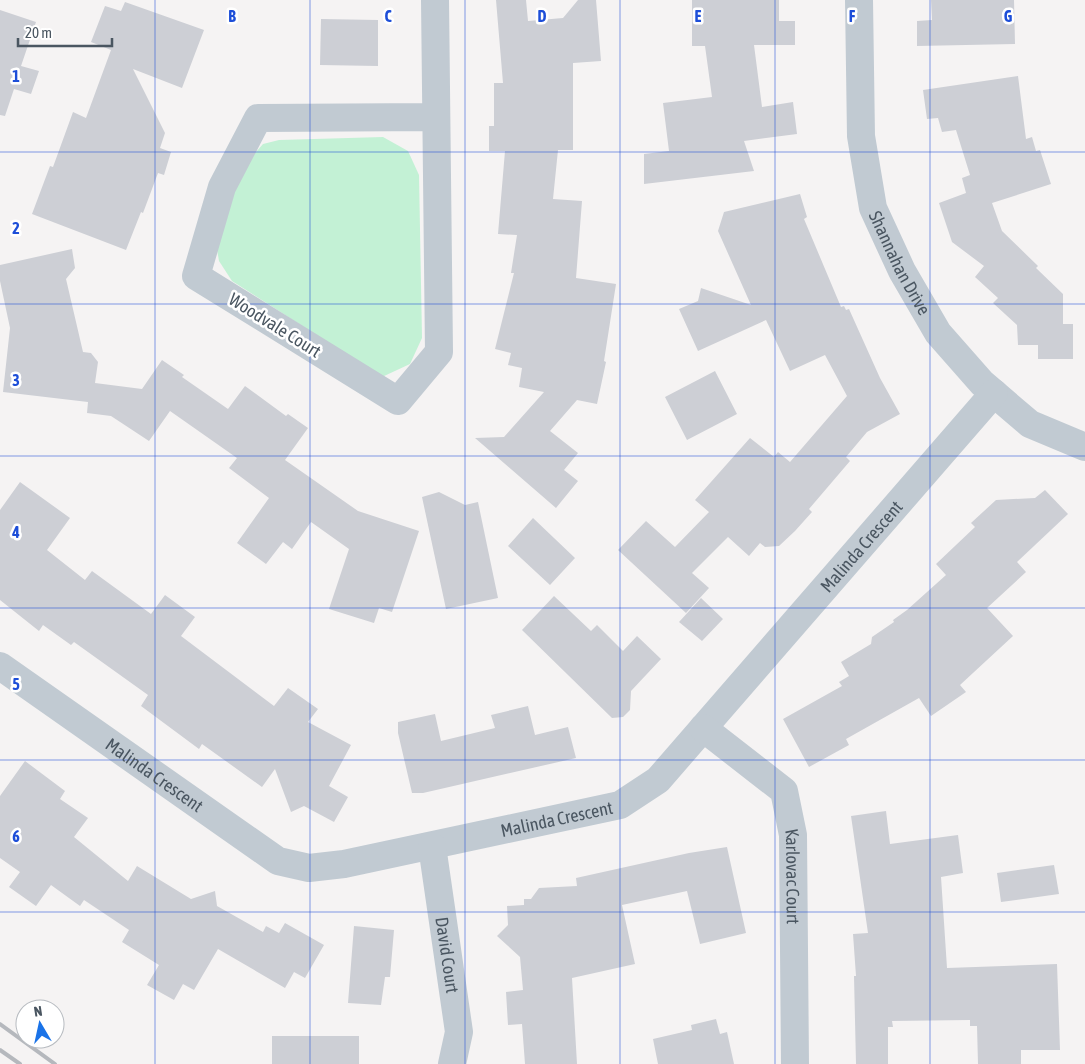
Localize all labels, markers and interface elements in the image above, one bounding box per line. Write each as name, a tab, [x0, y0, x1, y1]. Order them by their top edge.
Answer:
text: B	[228, 7, 236, 25]
text: C	[384, 7, 392, 25]
text: D	[538, 7, 547, 25]
text: E	[695, 7, 702, 25]
text: F	[849, 7, 856, 25]
text: G	[1004, 7, 1013, 25]
scale bar	[18, 15, 111, 47]
text: 20 m	[25, 24, 52, 41]
text: 1	[12, 67, 20, 85]
street label: Shannahan Drive	[865, 207, 935, 318]
text: 2	[12, 219, 20, 237]
street label: Woodvale Court	[225, 288, 325, 362]
text: 3	[12, 371, 20, 389]
street label: Malinda Crescent	[816, 496, 906, 596]
text: 4	[11, 523, 20, 541]
text: 5	[12, 675, 20, 693]
street label: Malinda Crescent	[102, 733, 208, 816]
street label: Malinda Crescent	[499, 796, 615, 841]
text: 6	[12, 827, 20, 845]
street label: Karlovac Court	[781, 827, 804, 924]
street label: David Court	[432, 915, 464, 994]
north arrow	[15, 999, 65, 1049]
text: N	[33, 1003, 43, 1020]

